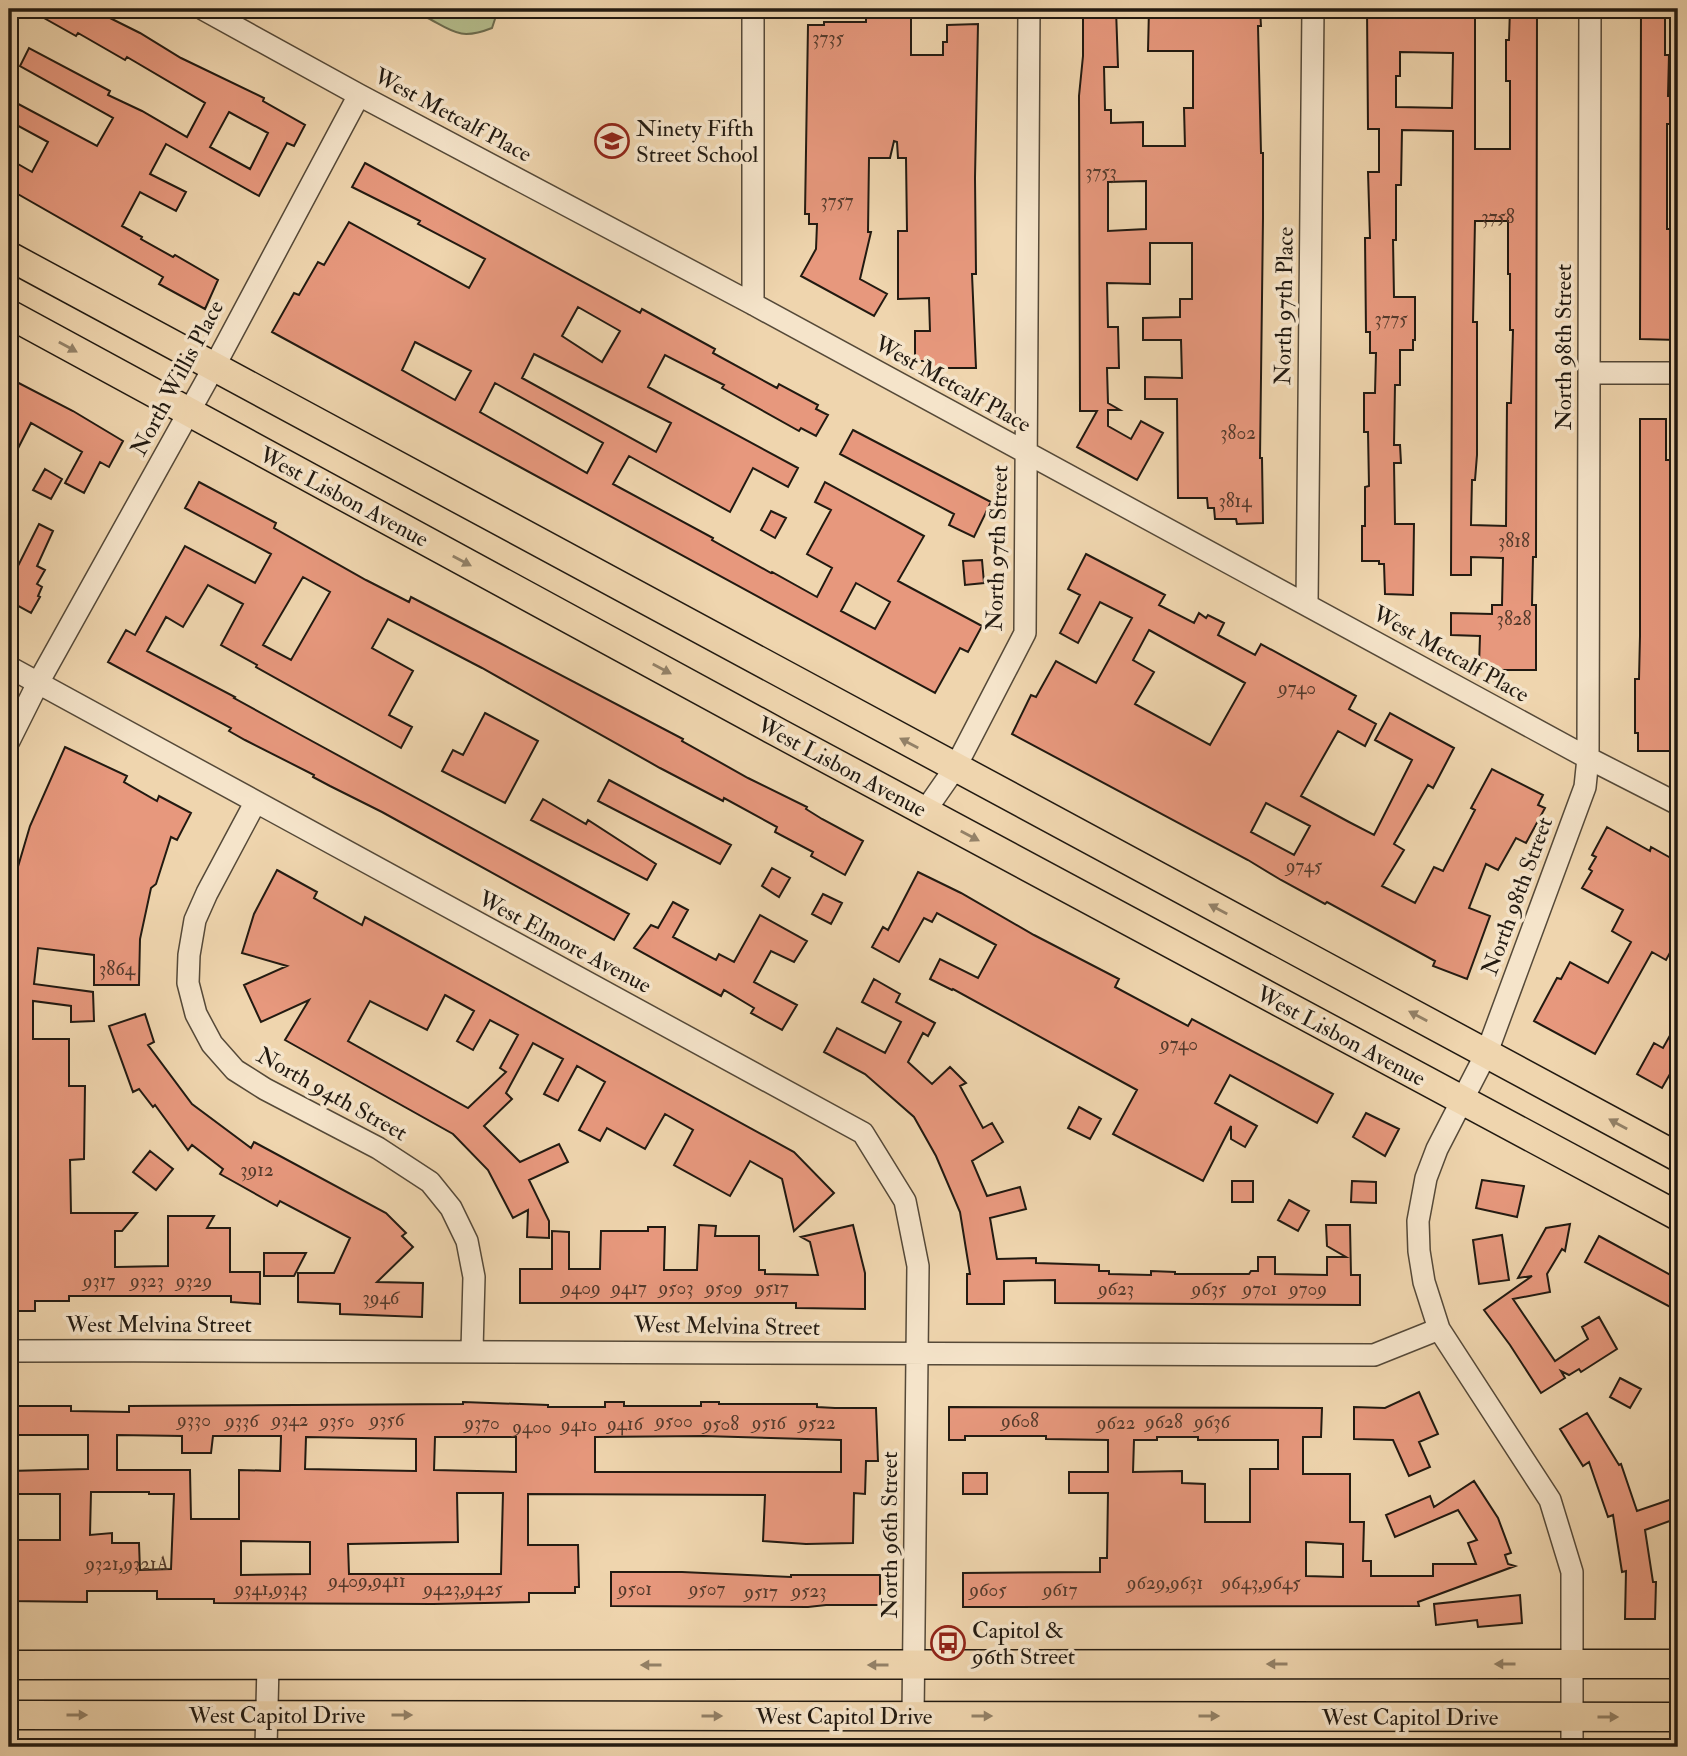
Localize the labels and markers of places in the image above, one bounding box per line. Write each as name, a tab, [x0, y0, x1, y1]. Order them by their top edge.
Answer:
place label: Ninety Fifth Street School	[636, 114, 758, 169]
school or university icon: Ninety Fifth Street School	[593, 122, 631, 160]
place label: Capitol & 96th Street	[970, 1616, 1075, 1671]
bus stop icon: Capitol & 96th Street	[929, 1624, 967, 1662]

